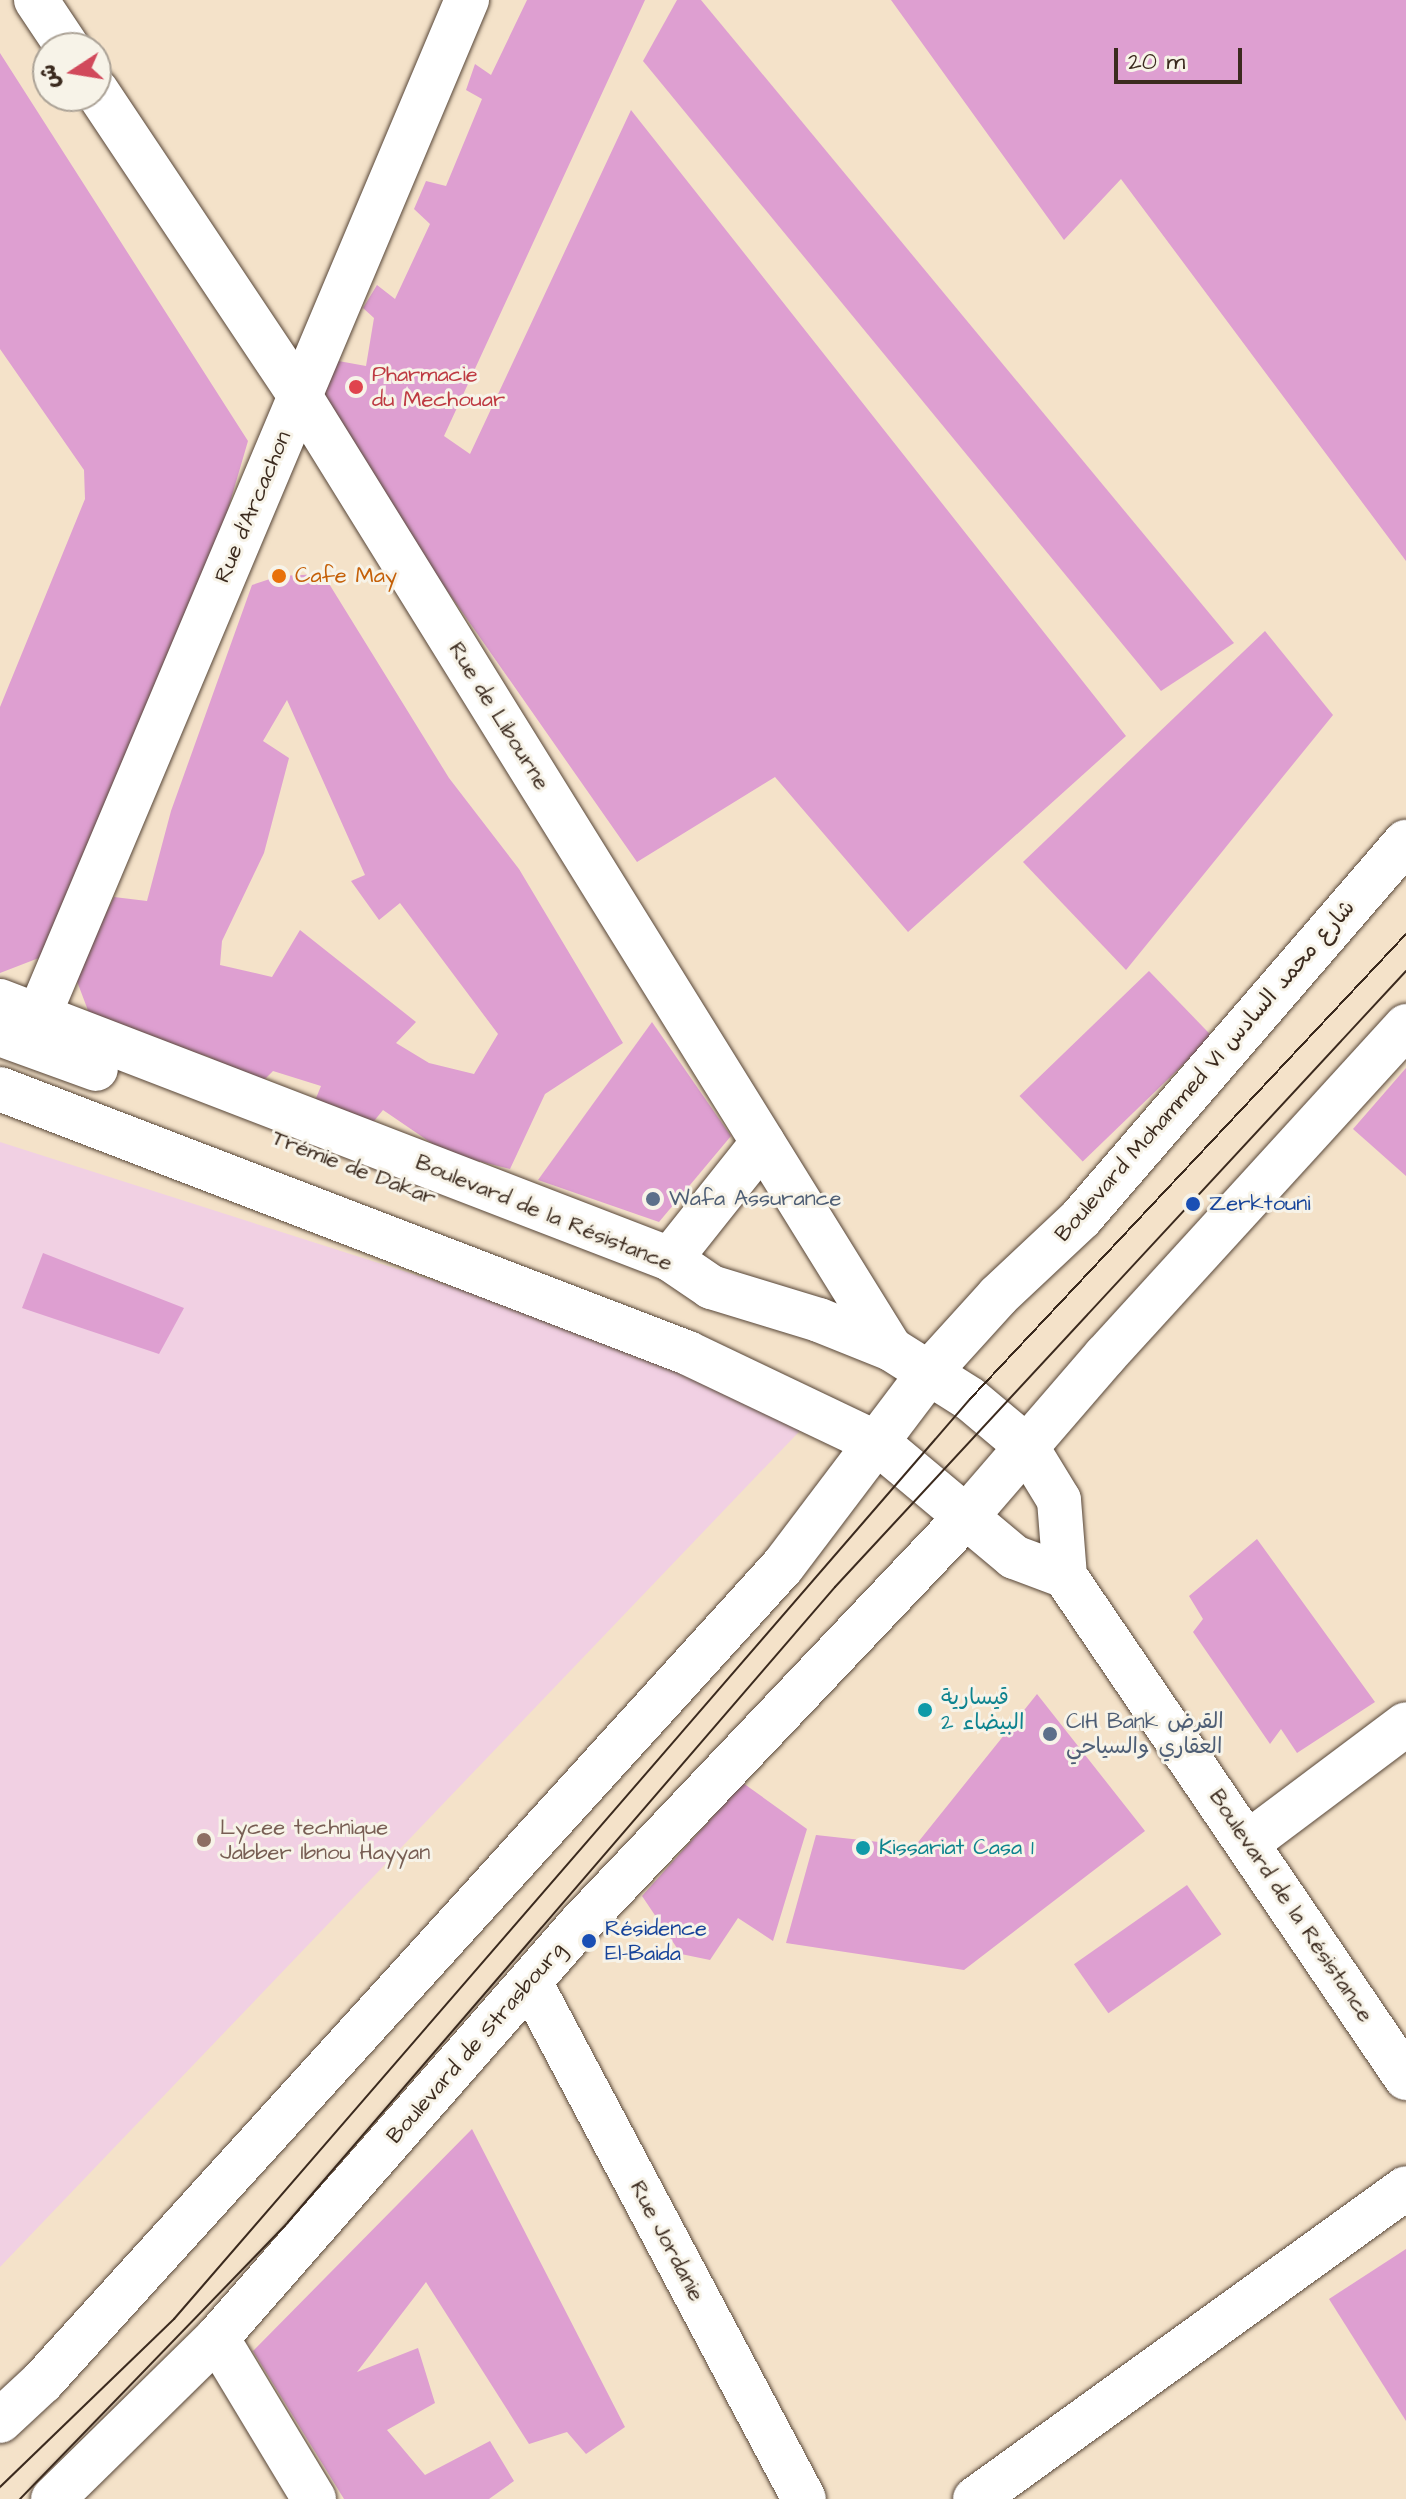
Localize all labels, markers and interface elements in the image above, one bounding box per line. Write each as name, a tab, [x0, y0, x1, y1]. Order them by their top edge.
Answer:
north arrow	[32, 32, 112, 112]
scale bar	[1118, 32, 1246, 82]
text: 20 m	[1128, 45, 1185, 79]
text: ش	[32, 62, 68, 92]
place label: Pharmacie du Mechouar	[372, 361, 505, 412]
marker: Pharmacie du Mechouar	[347, 378, 365, 396]
street label: Rue d'Arcachon	[209, 427, 297, 587]
place label: Cafe May	[295, 563, 397, 589]
marker: Cafe May	[270, 567, 288, 585]
street label: Rue de Libourne	[443, 637, 555, 795]
street label: Boulevard Mohammed VI شارع محمد السادس	[1049, 895, 1361, 1247]
street label: Trémie de Dakar	[268, 1125, 440, 1211]
street label: Boulevard de la Résistance	[412, 1149, 676, 1277]
place label: Wafa Assurance	[669, 1186, 841, 1212]
marker: Wafa Assurance	[644, 1190, 662, 1208]
place label: Zerktouni	[1209, 1191, 1311, 1217]
marker: Zerktouni	[1184, 1195, 1202, 1213]
place label: قيسارية البيضاء 2	[941, 1684, 1024, 1736]
marker: قيسارية البيضاء 2	[916, 1701, 934, 1719]
place label: CIH Bank القرض العقاري والسياحي	[1066, 1708, 1224, 1760]
marker: CIH Bank القرض العقاري والسياحي	[1041, 1725, 1059, 1743]
street label: Boulevard de la Résistance	[1203, 1785, 1379, 2027]
place label: Lycee technique Jabber Ibnou Hayyan	[220, 1814, 430, 1866]
marker: Lycee technique Jabber Ibnou Hayyan	[195, 1831, 213, 1849]
place label: Kissariat Casa 1	[879, 1835, 1034, 1861]
marker: Kissariat Casa 1	[854, 1839, 872, 1857]
place label: Résidence El-Baida	[605, 1915, 707, 1966]
marker: Résidence El-Baida	[580, 1932, 598, 1950]
street label: Boulevard de Strasbourg	[381, 1937, 571, 2149]
street label: Rue Jordanie	[624, 2176, 710, 2306]

